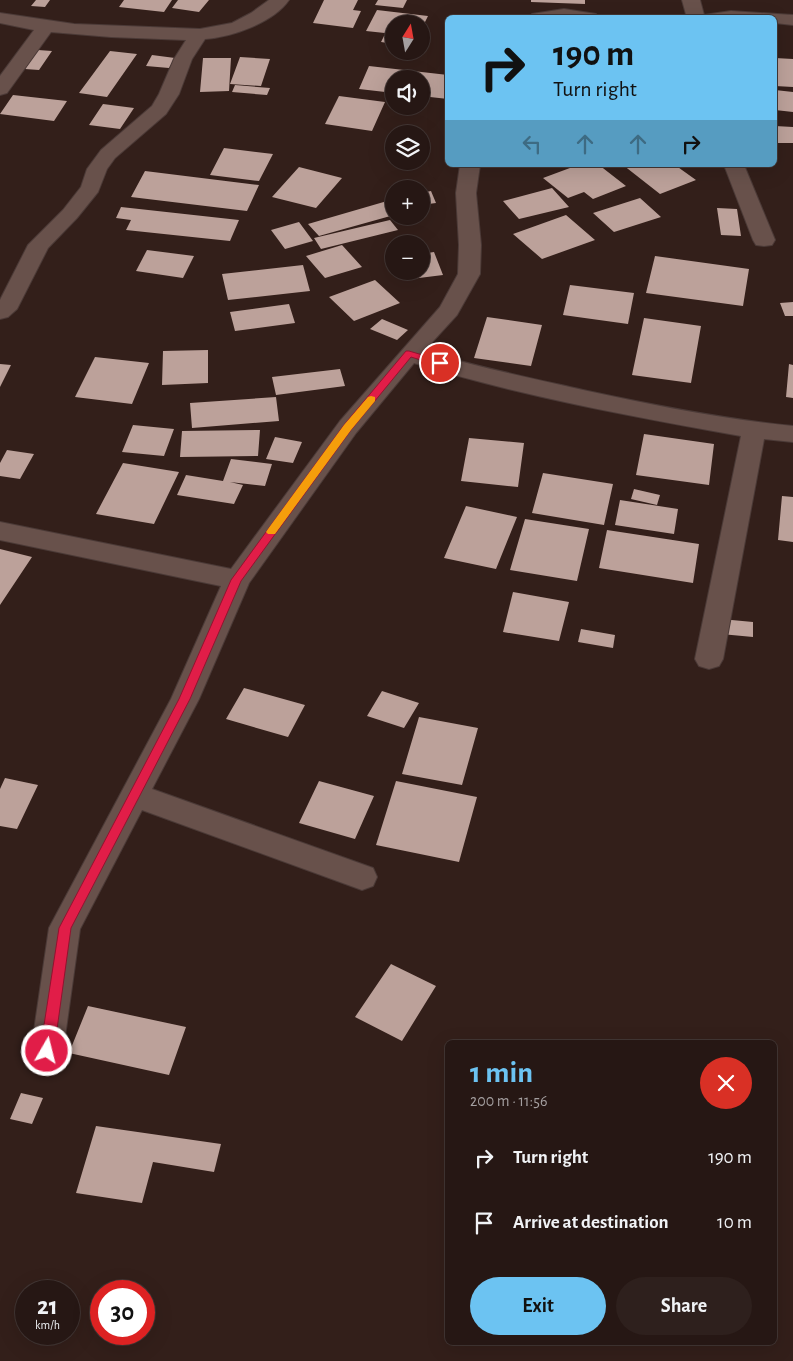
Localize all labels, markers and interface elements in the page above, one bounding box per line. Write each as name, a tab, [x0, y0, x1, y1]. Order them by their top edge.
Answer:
north arrow	[385, 15, 430, 60]
map controls	[385, 15, 430, 280]
icon: right	[470, 35, 535, 100]
text: 190 m	[553, 37, 634, 72]
button: sound	[385, 70, 430, 115]
text: Turn right	[553, 78, 637, 100]
button: layers	[385, 125, 430, 170]
icon: left	[518, 130, 546, 158]
icon: ahead	[571, 130, 599, 158]
icon: ahead	[624, 130, 652, 158]
icon: right	[677, 130, 705, 158]
button: +	[385, 180, 430, 225]
button: −	[385, 235, 430, 280]
pin	[419, 342, 461, 384]
icon: arrive	[426, 349, 454, 377]
position arrow	[20, 1024, 72, 1076]
button: close	[700, 1057, 752, 1109]
text: 1 min	[470, 1058, 533, 1088]
text: 200 m · 11:56	[470, 1093, 547, 1109]
icon: right	[470, 1144, 498, 1172]
text: Turn right	[513, 1148, 588, 1167]
text: 190 m	[708, 1148, 752, 1167]
icon: arrive	[470, 1209, 498, 1237]
text: Arrive at destination	[513, 1213, 669, 1232]
text: 10 m	[717, 1213, 752, 1232]
button: Exit	[470, 1277, 606, 1335]
button: Share	[616, 1277, 752, 1335]
speed limit sign: 30	[90, 1280, 155, 1345]
text: 21	[37, 1294, 58, 1319]
text: km/h	[35, 1319, 60, 1331]

